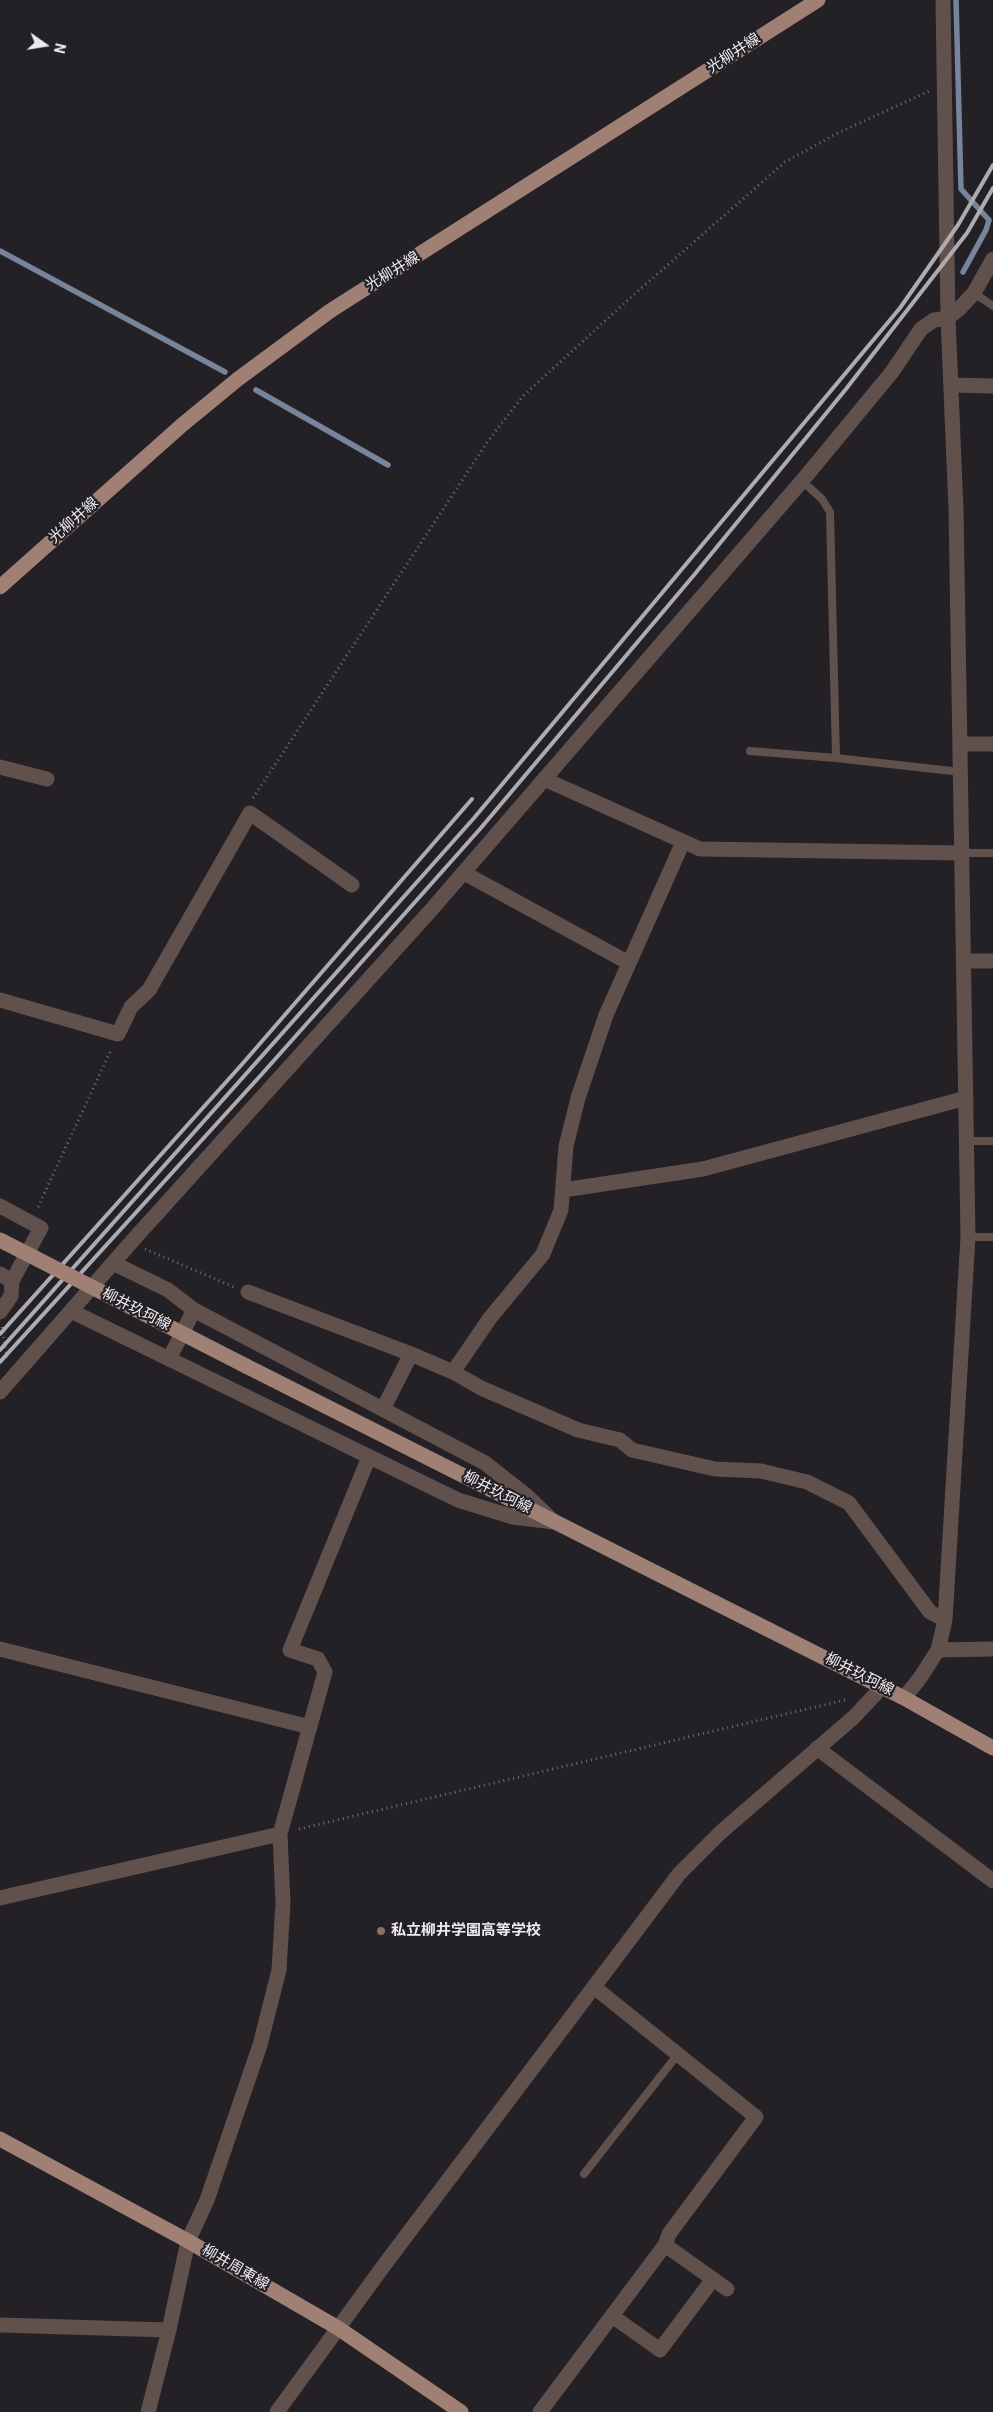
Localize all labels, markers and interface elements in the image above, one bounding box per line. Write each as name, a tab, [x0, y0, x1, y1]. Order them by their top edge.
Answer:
north arrow	[20, 20, 70, 70]
street label: 光柳井線	[704, 30, 764, 78]
text: N	[51, 42, 69, 55]
street label: 光柳井線	[363, 248, 423, 296]
street label: 光柳井線	[46, 494, 102, 548]
street label: 柳井玖珂線	[99, 1285, 173, 1335]
street label: 柳井玖珂線	[460, 1468, 534, 1518]
street label: 柳井玖珂線	[822, 1650, 896, 1700]
place label: 私立柳井学園高等学校	[391, 1922, 541, 1940]
marker: 私立柳井学園高等学校	[375, 1925, 387, 1937]
street label: 柳井周東線	[198, 2241, 272, 2295]

